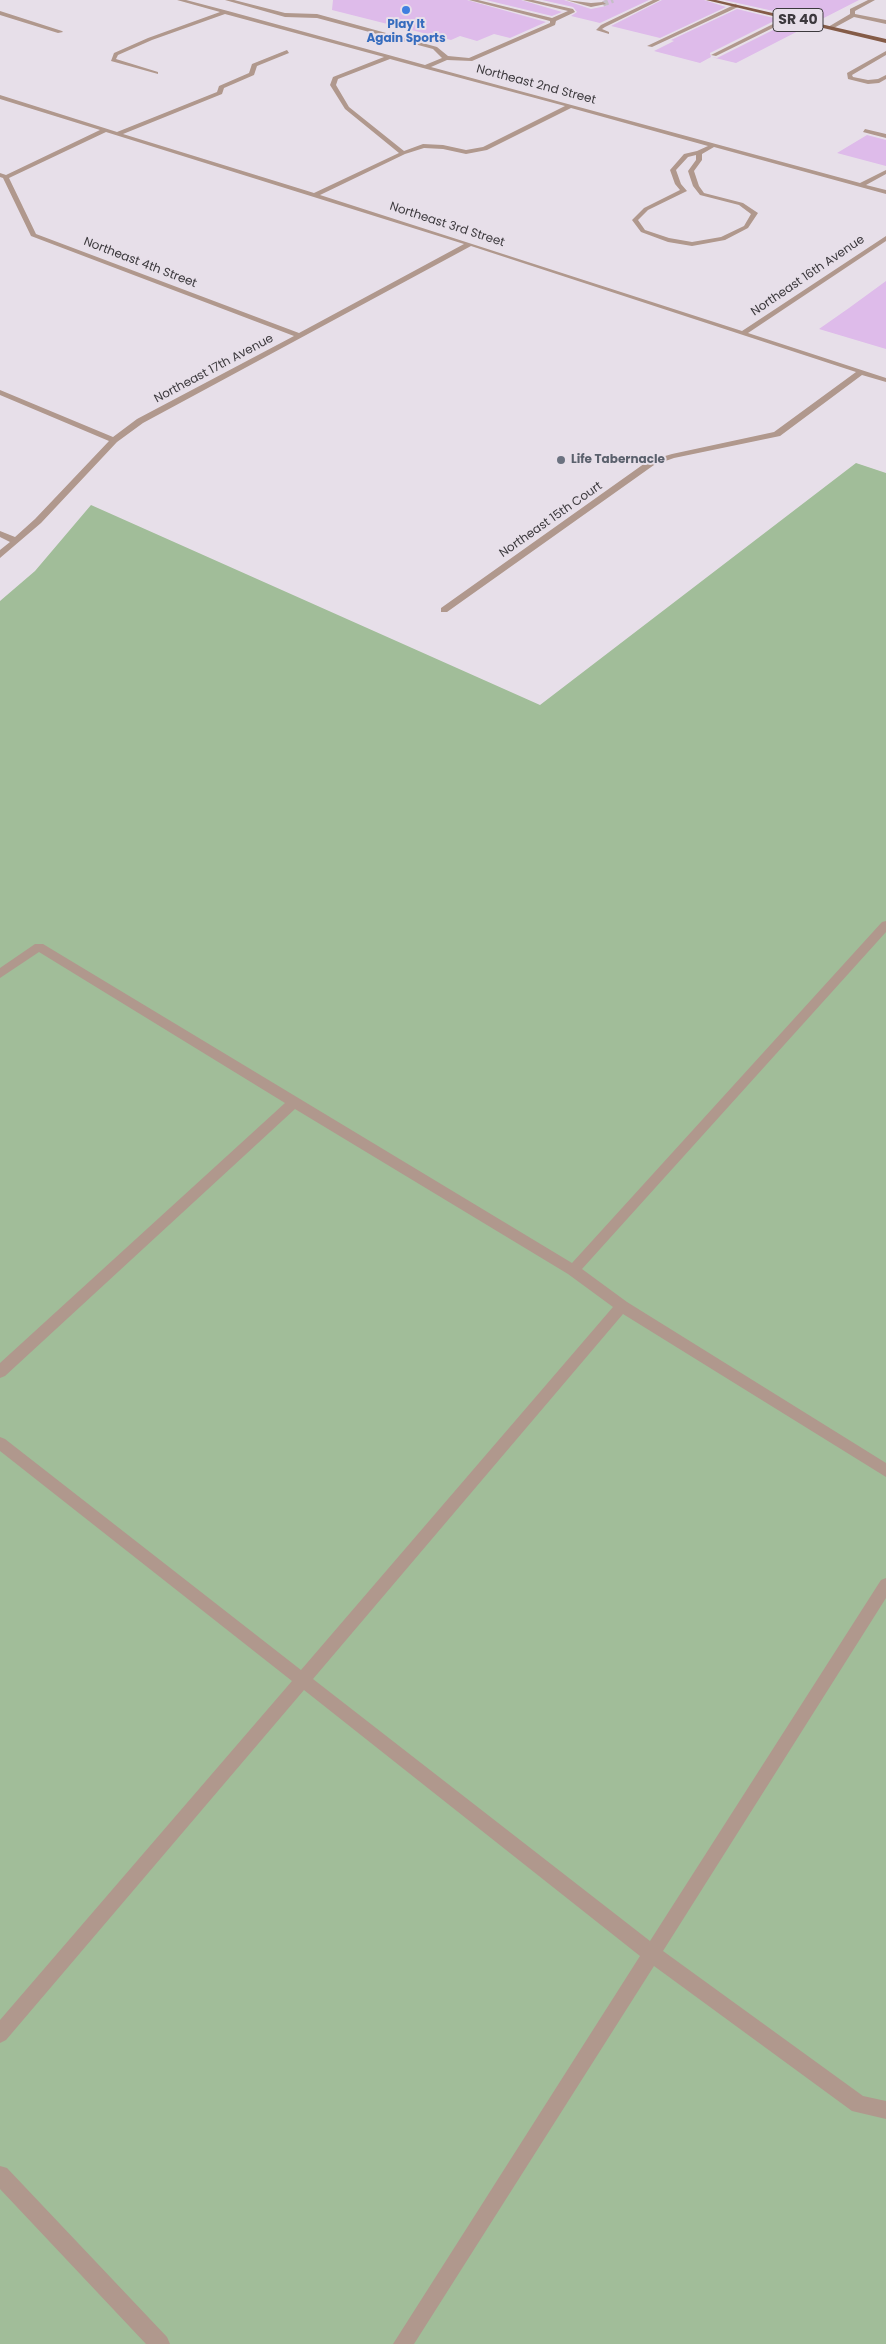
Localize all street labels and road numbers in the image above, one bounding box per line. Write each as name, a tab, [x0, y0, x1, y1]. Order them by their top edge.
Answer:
road number: SR 40	[773, 8, 823, 32]
street label: Northeast 2nd Street	[475, 62, 597, 108]
street label: Northeast 3rd Street	[388, 200, 506, 250]
street label: Northeast 16th Avenue	[749, 233, 867, 319]
street label: Northeast 4th Street	[81, 235, 199, 291]
street label: Northeast 17th Avenue	[152, 331, 276, 407]
street label: Northeast 15th Court	[497, 479, 605, 561]

